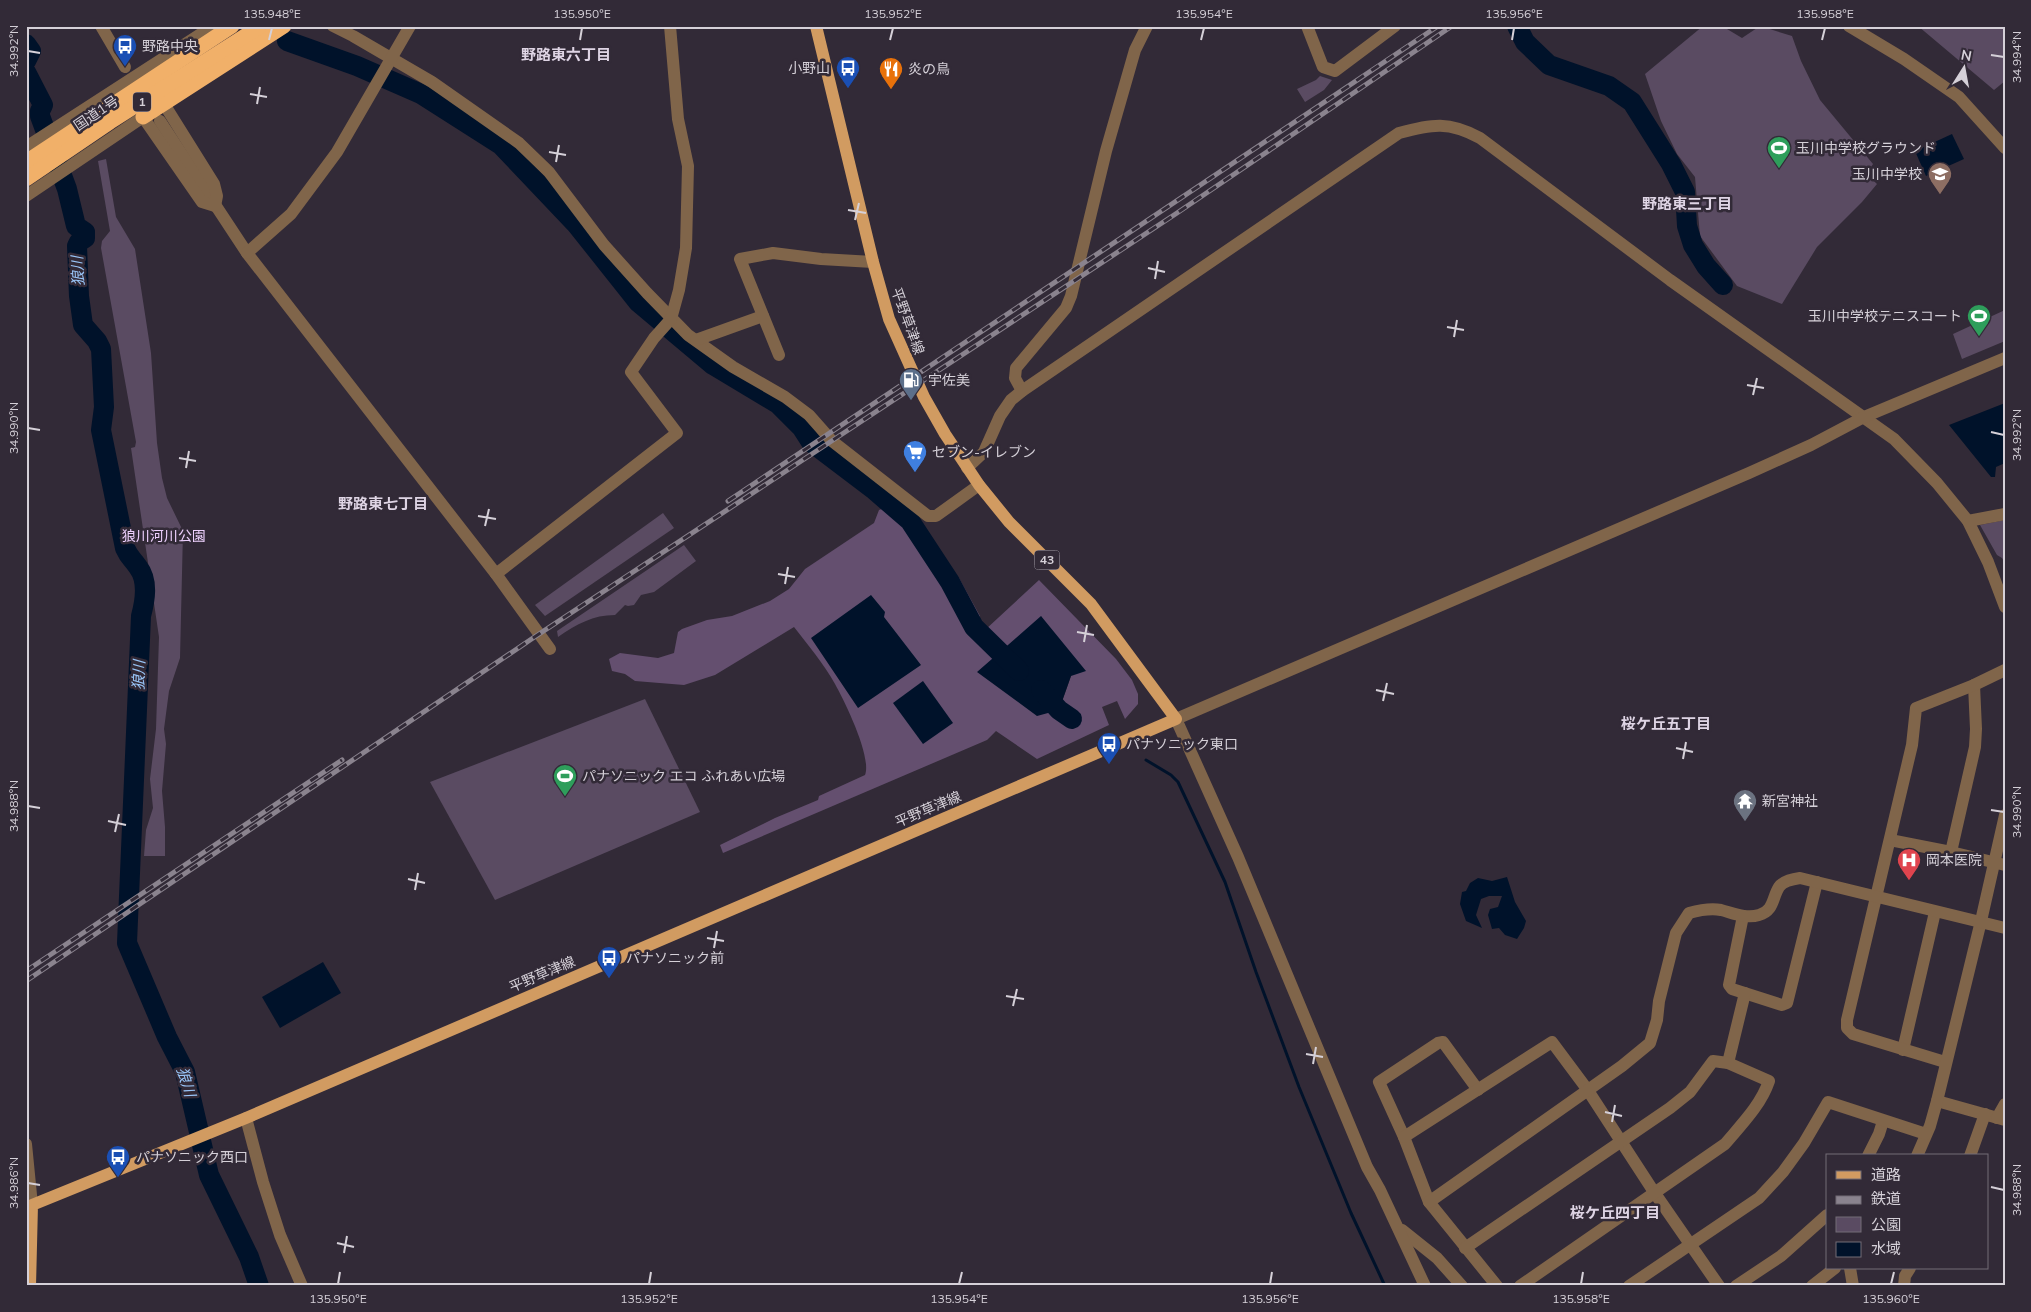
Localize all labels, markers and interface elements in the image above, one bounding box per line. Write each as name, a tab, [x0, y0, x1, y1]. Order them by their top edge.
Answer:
text: 135.948°E	[243, 6, 301, 21]
text: 135.950°E	[553, 6, 611, 21]
text: 135.952°E	[864, 6, 922, 21]
text: 135.954°E	[1175, 6, 1233, 21]
text: 135.956°E	[1485, 6, 1543, 21]
text: 135.958°E	[1796, 6, 1854, 21]
text: 34.992°N	[6, 25, 21, 77]
text: 34.994°N	[2009, 31, 2024, 83]
bus stop icon: 野路中央	[112, 33, 138, 67]
place label: 野路中央	[142, 37, 198, 55]
north arrow	[1938, 42, 1988, 92]
district label: 野路東六丁目	[521, 45, 611, 64]
text: N	[1960, 45, 1973, 65]
bus stop icon: 小野山	[835, 55, 861, 89]
restaurant icon: 炎の鳥	[878, 56, 904, 90]
place label: 小野山	[788, 59, 830, 77]
place label: 炎の鳥	[908, 60, 950, 78]
street label: 国道1号	[70, 91, 122, 135]
road number: 1	[133, 92, 151, 111]
sports icon: 玉川中学校グラウンド	[1766, 135, 1792, 169]
place label: 玉川中学校グラウンド	[1796, 139, 1936, 157]
school or university icon: 玉川中学校	[1927, 161, 1953, 195]
place label: 玉川中学校	[1852, 165, 1922, 183]
district label: 野路東三丁目	[1642, 194, 1732, 213]
water label: 狼川	[67, 254, 88, 287]
street label: 平野草津線	[888, 285, 928, 357]
sports icon: 玉川中学校テニスコート	[1966, 303, 1992, 337]
place label: 玉川中学校テニスコート	[1808, 307, 1962, 325]
fuel station icon: 宇佐美	[898, 367, 924, 401]
place label: 宇佐美	[928, 371, 970, 389]
text: 34.990°N	[6, 402, 21, 454]
text: 34.992°N	[2009, 409, 2024, 461]
supermarket icon: セブン-イレブン	[902, 439, 928, 473]
place label: セブン-イレブン	[932, 443, 1036, 461]
district label: 野路東七丁目	[338, 494, 428, 513]
park label: 狼川河川公園	[122, 527, 206, 545]
road number: 43	[1034, 550, 1060, 570]
water label: 狼川	[128, 658, 149, 690]
district label: 桜ケ丘五丁目	[1621, 714, 1711, 733]
bus stop icon: パナソニック東口	[1096, 731, 1122, 765]
place label: パナソニック東口	[1126, 735, 1238, 753]
sports icon: パナソニック エコ ふれあい広場	[552, 763, 578, 797]
place label: パナソニック エコ ふれあい広場	[582, 767, 785, 785]
text: 34.988°N	[6, 780, 21, 832]
text: 34.990°N	[2009, 786, 2024, 838]
street label: 平野草津線	[892, 787, 964, 831]
temple icon: 新宮神社	[1732, 788, 1758, 822]
place label: 新宮神社	[1762, 792, 1818, 810]
hospital icon: 岡本医院	[1896, 847, 1922, 881]
place label: 岡本医院	[1926, 851, 1982, 869]
bus stop icon: パナソニック前	[596, 945, 622, 979]
place label: パナソニック前	[626, 949, 724, 967]
street label: 平野草津線	[506, 952, 578, 996]
water label: 狼川	[173, 1065, 201, 1101]
bus stop icon: パナソニック西口	[105, 1144, 131, 1178]
place label: パナソニック西口	[136, 1148, 248, 1166]
legend	[1826, 1154, 1988, 1270]
text: 34.986°N	[6, 1157, 21, 1209]
text: 34.988°N	[2009, 1164, 2024, 1216]
text: 道路	[1871, 1165, 1901, 1184]
text: 鉄道	[1871, 1189, 1901, 1208]
district label: 桜ケ丘四丁目	[1570, 1203, 1660, 1222]
text: 公園	[1871, 1215, 1901, 1234]
text: 水域	[1871, 1239, 1901, 1258]
text: 135.950°E	[309, 1291, 367, 1306]
text: 135.952°E	[620, 1291, 678, 1306]
text: 135.954°E	[930, 1291, 988, 1306]
text: 135.956°E	[1241, 1291, 1299, 1306]
text: 135.958°E	[1552, 1291, 1610, 1306]
text: 135.960°E	[1862, 1291, 1920, 1306]

